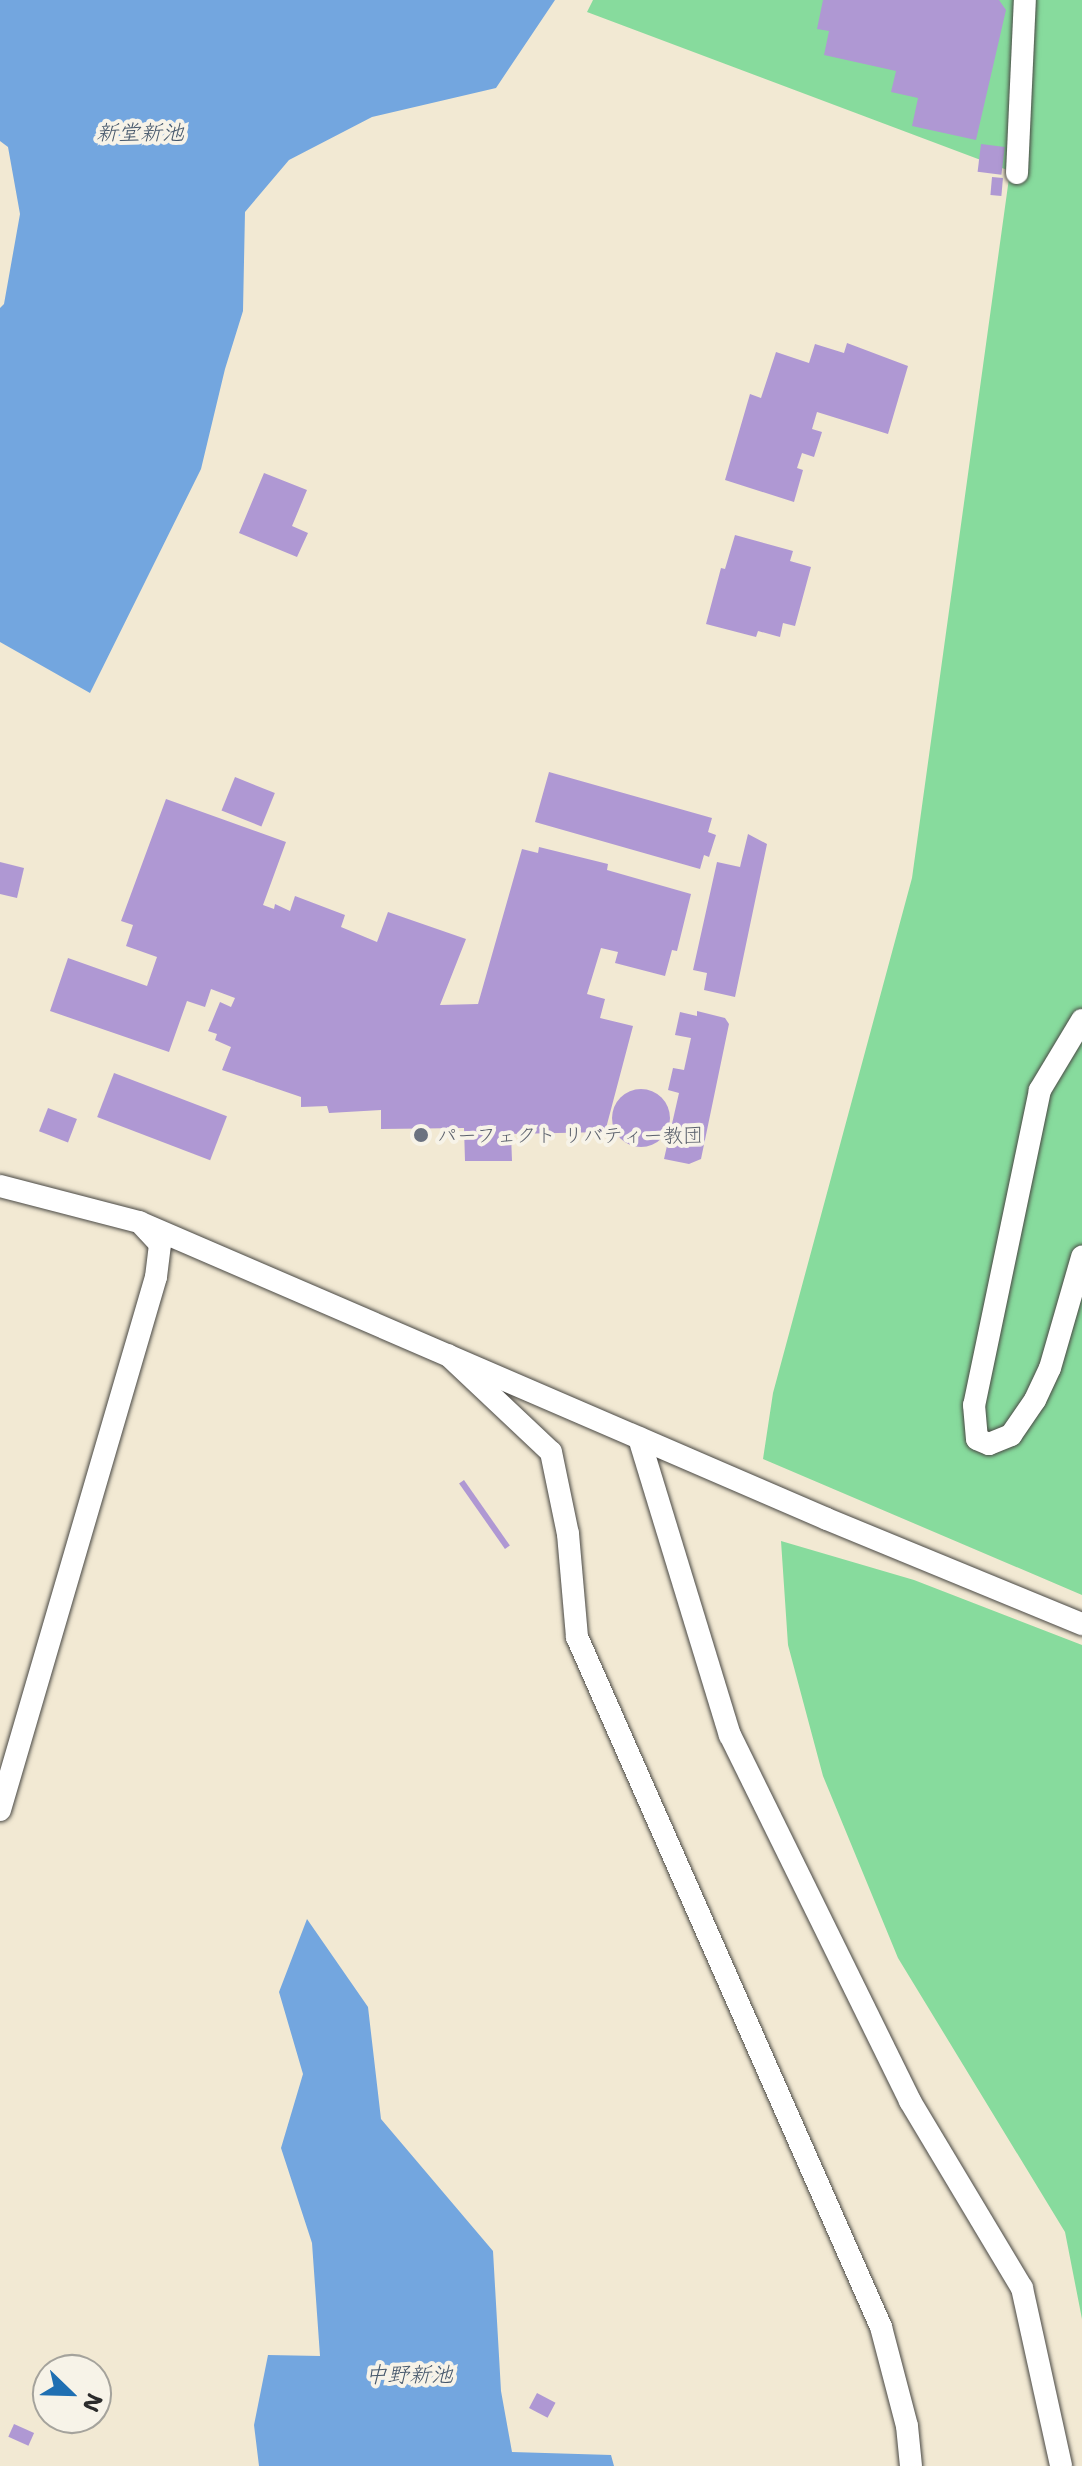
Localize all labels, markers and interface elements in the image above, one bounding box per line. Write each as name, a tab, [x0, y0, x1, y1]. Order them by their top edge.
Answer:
water label: 新堂新池	[96, 120, 184, 146]
place label: パーフェクト リバティー教団	[437, 1123, 704, 1147]
marker: パーフェクト リバティー教団	[412, 1126, 430, 1144]
north arrow	[32, 2354, 112, 2434]
water label: 中野新池	[365, 2362, 453, 2388]
text: N	[76, 2389, 109, 2416]

